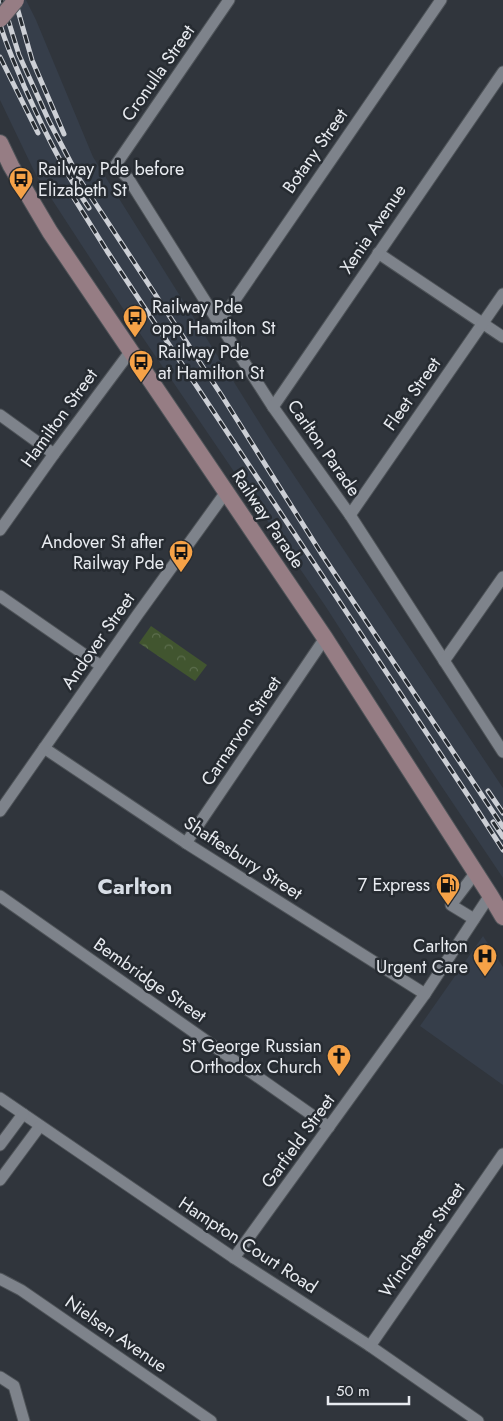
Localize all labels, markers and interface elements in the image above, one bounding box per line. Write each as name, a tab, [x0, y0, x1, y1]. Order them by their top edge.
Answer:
street label: Cronulla Street	[115, 19, 201, 126]
street label: Botany Street	[276, 103, 354, 199]
place label: Railway Pde before Elizabeth St	[38, 156, 184, 203]
bus stop icon: Railway Pde before Elizabeth St	[8, 166, 34, 200]
street label: Xenia Avenue	[333, 179, 413, 279]
place label: Railway Pde opp Hamilton St	[152, 294, 276, 341]
bus stop icon: Railway Pde opp Hamilton St	[122, 304, 148, 338]
place label: Railway Pde at Hamilton St	[158, 339, 265, 386]
bus stop icon: Railway Pde at Hamilton St	[128, 349, 154, 383]
street label: Fleet Street	[377, 351, 447, 436]
street label: Hamilton Street	[14, 363, 104, 473]
street label: Carlton Parade	[281, 394, 367, 502]
street label: Railway Parade	[225, 464, 311, 574]
place label: Andover St after Railway Pde	[41, 529, 165, 576]
bus stop icon: Andover St after Railway Pde	[168, 539, 194, 573]
street label: Andover Street	[55, 587, 141, 695]
street label: Carnarvon Street	[195, 670, 288, 791]
street label: Shaftesbury Street	[179, 810, 308, 906]
district label: Carlton	[98, 870, 172, 902]
place label: 7 Express	[358, 872, 430, 898]
fuel station icon: 7 Express	[435, 872, 461, 906]
street label: Bembridge Street	[88, 931, 212, 1029]
place label: Carlton Urgent Care	[376, 933, 468, 980]
hospital icon: Carlton Urgent Care	[472, 943, 498, 977]
place label: St George Russian Orthodox Church	[182, 1033, 322, 1080]
church icon: St George Russian Orthodox Church	[326, 1043, 352, 1077]
street label: Garfield Street	[255, 1088, 341, 1193]
street label: Winchester Street	[373, 1177, 472, 1303]
street label: Hampton Court Road	[173, 1190, 323, 1300]
street label: Nielsen Avenue	[60, 1289, 172, 1379]
scale bar	[328, 1374, 409, 1406]
text: 50 m	[336, 1380, 370, 1402]

